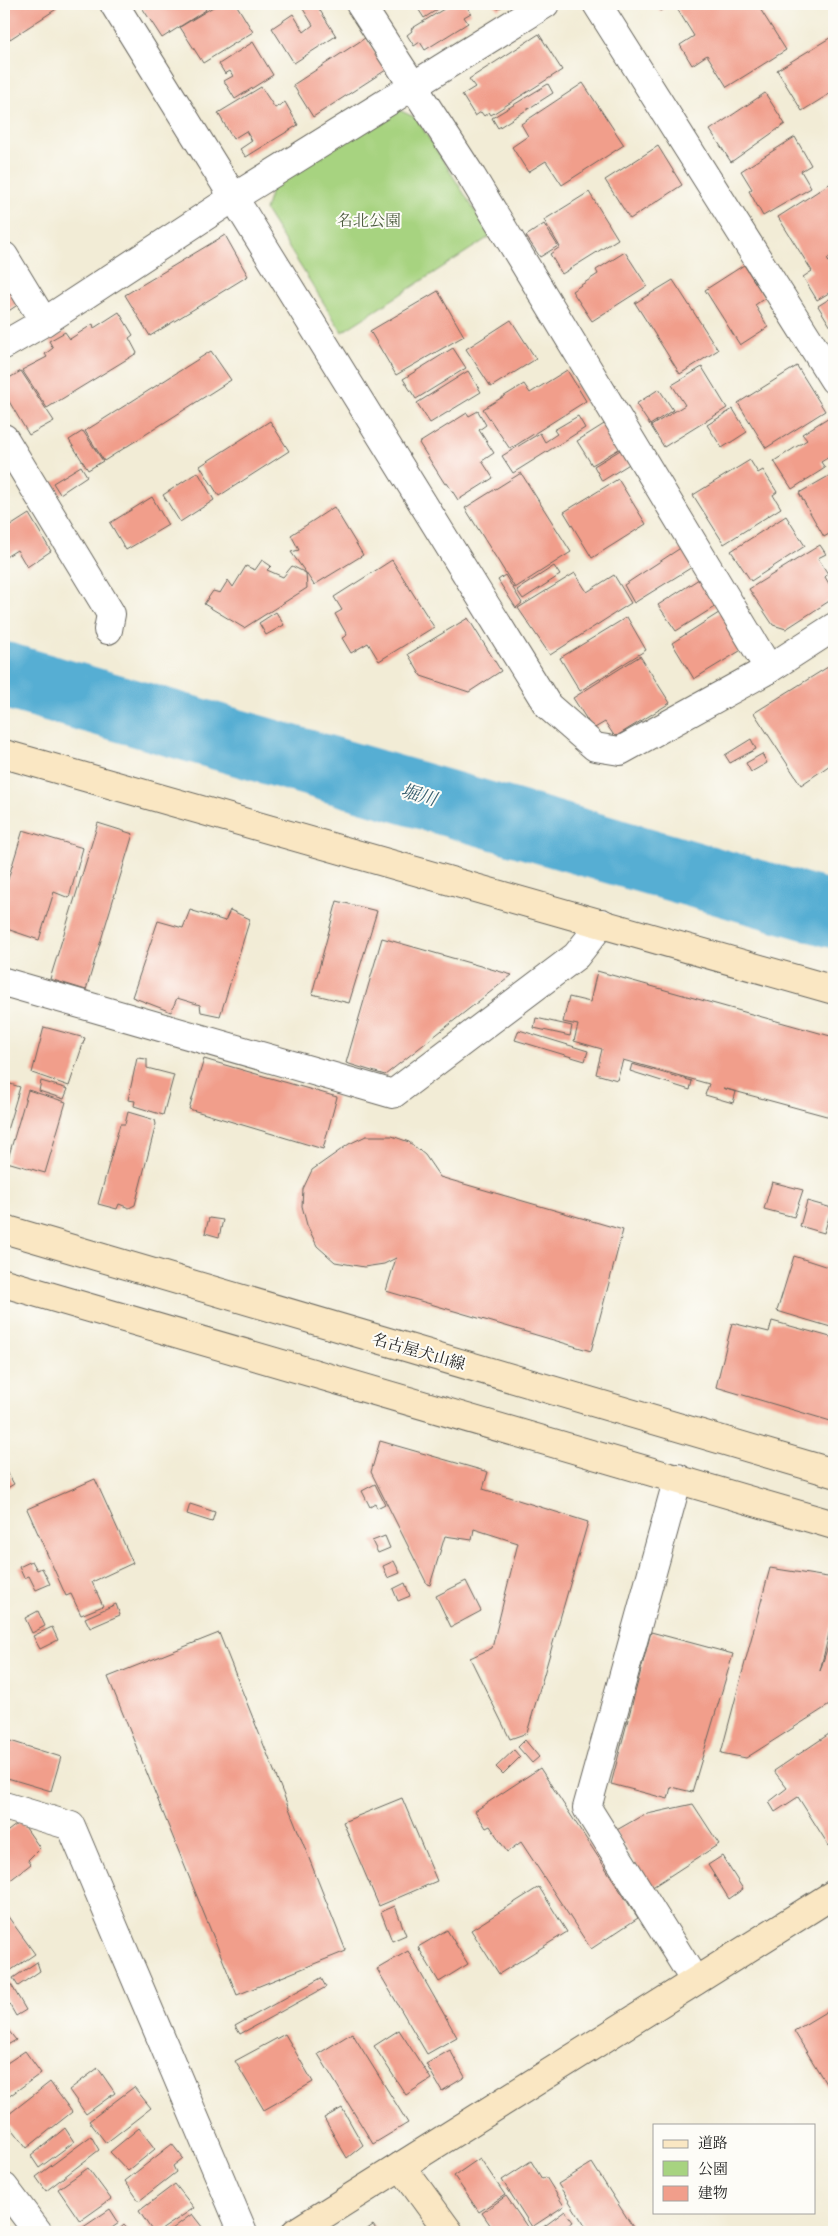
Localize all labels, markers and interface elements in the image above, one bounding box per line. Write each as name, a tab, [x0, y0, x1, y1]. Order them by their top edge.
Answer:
park label: 名北公園	[337, 208, 401, 232]
water label: 堀川	[398, 777, 442, 813]
street label: 名古屋犬山線	[370, 1326, 468, 1376]
legend	[653, 2124, 816, 2214]
text: 道路	[698, 2132, 728, 2153]
text: 公園	[698, 2158, 728, 2179]
text: 建物	[698, 2182, 728, 2203]

